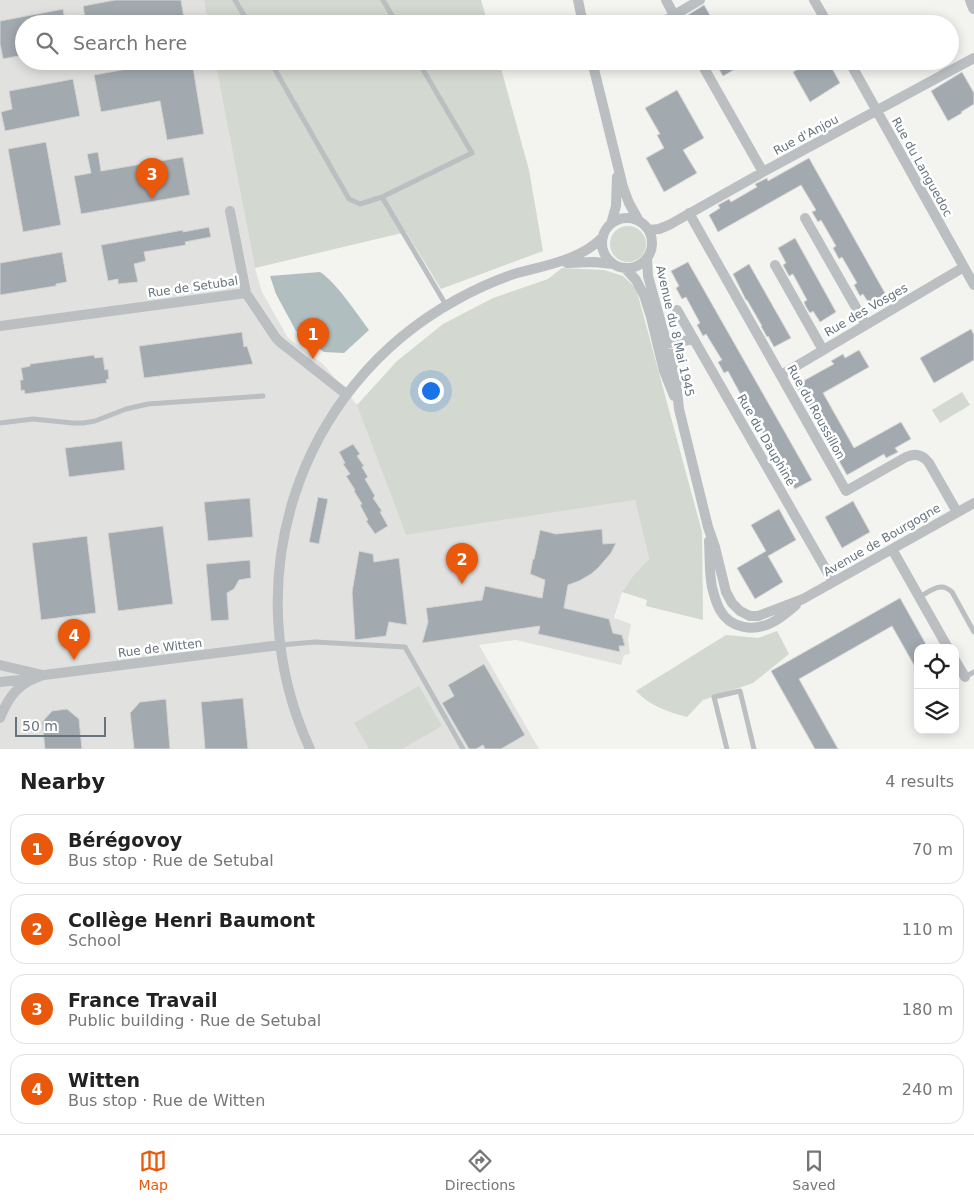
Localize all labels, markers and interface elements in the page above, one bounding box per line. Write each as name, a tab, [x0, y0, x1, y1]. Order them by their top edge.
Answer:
search box	[15, 15, 959, 70]
icon: search	[33, 29, 61, 57]
text: Search here	[73, 32, 187, 54]
street label: Rue d'Anjou	[771, 112, 841, 158]
street label: Rue du Languedoc	[889, 115, 955, 219]
pin: 3	[136, 158, 168, 199]
street label: Avenue du 8 Mai 1945	[653, 264, 697, 398]
street label: Rue de Setubal	[147, 274, 239, 300]
street label: Rue des Vosges	[822, 280, 910, 340]
pin: 1	[297, 318, 329, 359]
street label: Rue du Roussillon	[784, 362, 848, 462]
your location	[418, 378, 444, 404]
street label: Rue du Dauphiné	[734, 392, 798, 488]
street label: Avenue de Bourgogne	[821, 501, 943, 579]
pin: 2	[446, 543, 478, 584]
pin: 4	[58, 619, 90, 660]
street label: Rue de Witten	[117, 636, 203, 660]
map controls	[914, 644, 959, 734]
button: locate	[914, 644, 959, 689]
button: layers	[914, 689, 959, 734]
scale bar	[15, 714, 106, 737]
text: 50 m	[22, 718, 58, 734]
text: Nearby	[20, 770, 105, 794]
text: 4 results	[885, 772, 954, 791]
text: Bérégovoy	[68, 829, 182, 851]
text: 1	[31, 840, 43, 859]
text: 70 m	[912, 840, 953, 859]
text: Bus stop · Rue de Setubal	[68, 851, 274, 870]
text: Collège Henri Baumont	[68, 909, 315, 931]
text: 2	[31, 920, 43, 939]
text: 110 m	[902, 920, 953, 939]
text: School	[68, 931, 121, 950]
text: France Travail	[68, 989, 218, 1011]
text: 3	[31, 1000, 43, 1019]
text: 180 m	[902, 1000, 953, 1019]
text: Public building · Rue de Setubal	[68, 1011, 321, 1030]
text: Witten	[68, 1069, 140, 1091]
text: 4	[31, 1080, 43, 1099]
text: 240 m	[902, 1080, 953, 1099]
text: Bus stop · Rue de Witten	[68, 1091, 265, 1110]
tab: Map	[138, 1147, 168, 1193]
tab: Directions	[445, 1147, 515, 1193]
tab: Saved	[792, 1147, 836, 1193]

